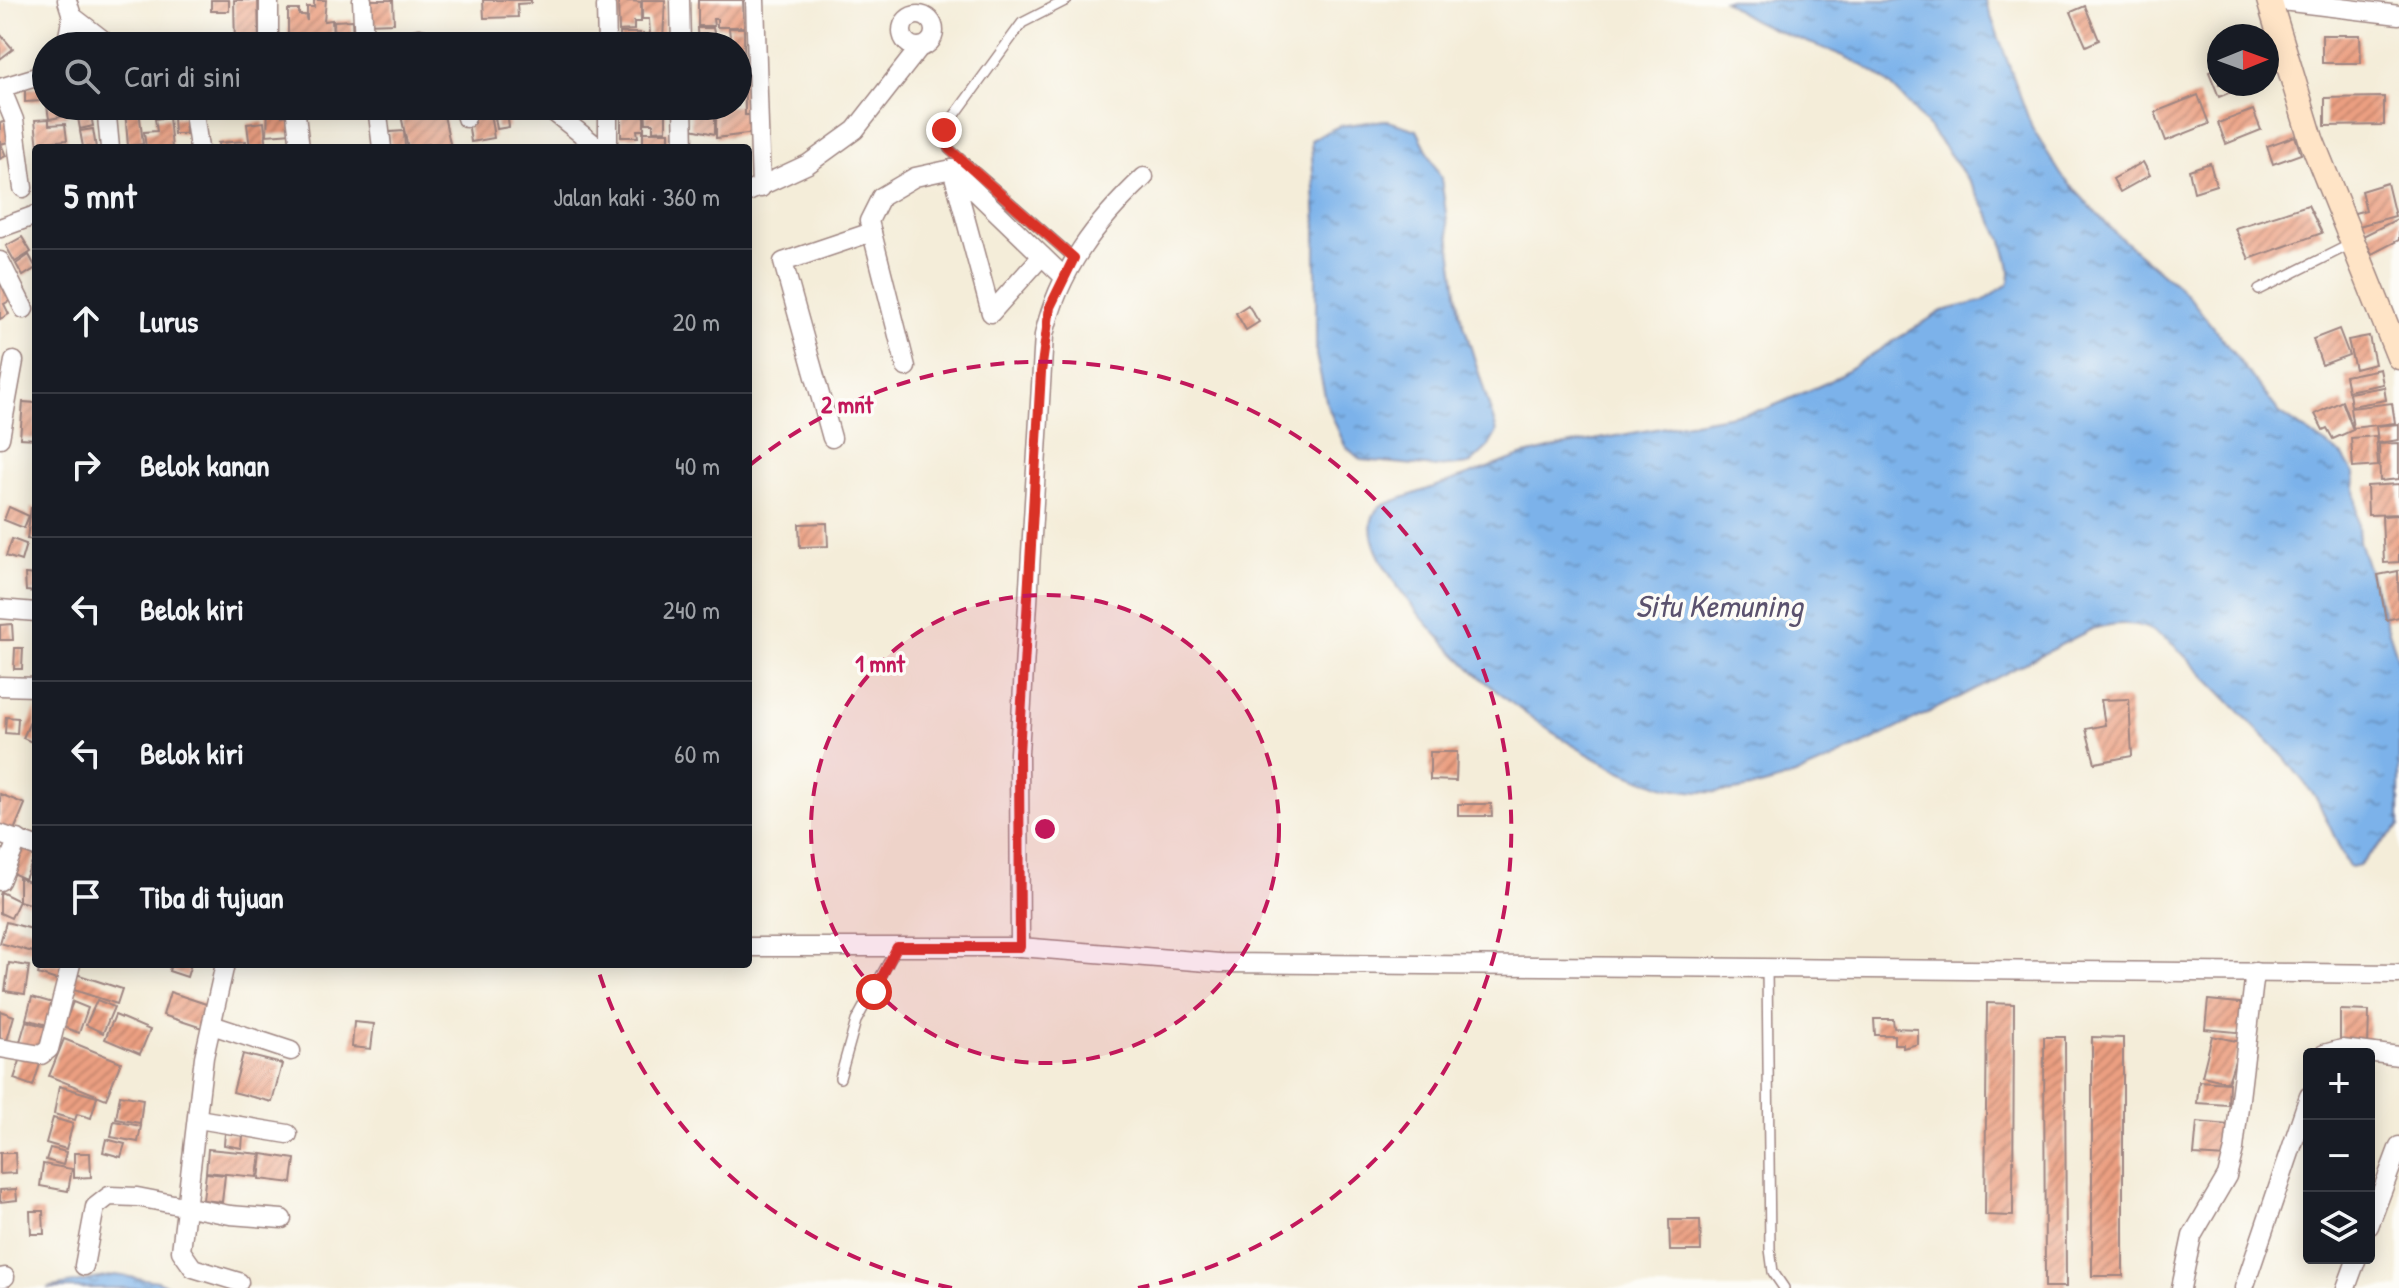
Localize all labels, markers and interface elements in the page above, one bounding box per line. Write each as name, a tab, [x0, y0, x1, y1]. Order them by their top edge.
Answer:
north arrow	[2207, 24, 2279, 96]
search box	[32, 32, 752, 120]
icon: search	[60, 54, 104, 98]
text: Cari di sini	[124, 56, 241, 96]
route end	[926, 112, 962, 148]
text: 5 mnt	[64, 173, 136, 219]
text: Jalan kaki · 360 m	[553, 179, 720, 214]
icon: ahead	[64, 299, 108, 343]
text: Lurus	[140, 301, 198, 341]
text: 20 m	[673, 304, 720, 339]
text: 2 mnt	[821, 388, 874, 420]
icon: right	[64, 443, 108, 487]
text: Belok kanan	[140, 445, 270, 485]
text: 40 m	[675, 448, 720, 483]
water label: Situ Kemuning	[1635, 584, 1804, 627]
icon: left	[64, 587, 108, 631]
text: Belok kiri	[140, 589, 244, 629]
text: 240 m	[663, 592, 720, 627]
text: 1 mnt	[855, 647, 906, 679]
icon: left	[64, 731, 108, 775]
text: Belok kiri	[140, 733, 244, 773]
text: 60 m	[674, 736, 720, 771]
centre of rings	[1031, 815, 1059, 843]
icon: arrive	[64, 875, 108, 919]
text: Tiba di tujuan	[140, 877, 284, 917]
route start	[856, 974, 892, 1010]
map controls	[2303, 1048, 2375, 1264]
button: +	[2303, 1048, 2375, 1120]
button: −	[2303, 1120, 2375, 1192]
button: layers	[2303, 1192, 2375, 1264]

